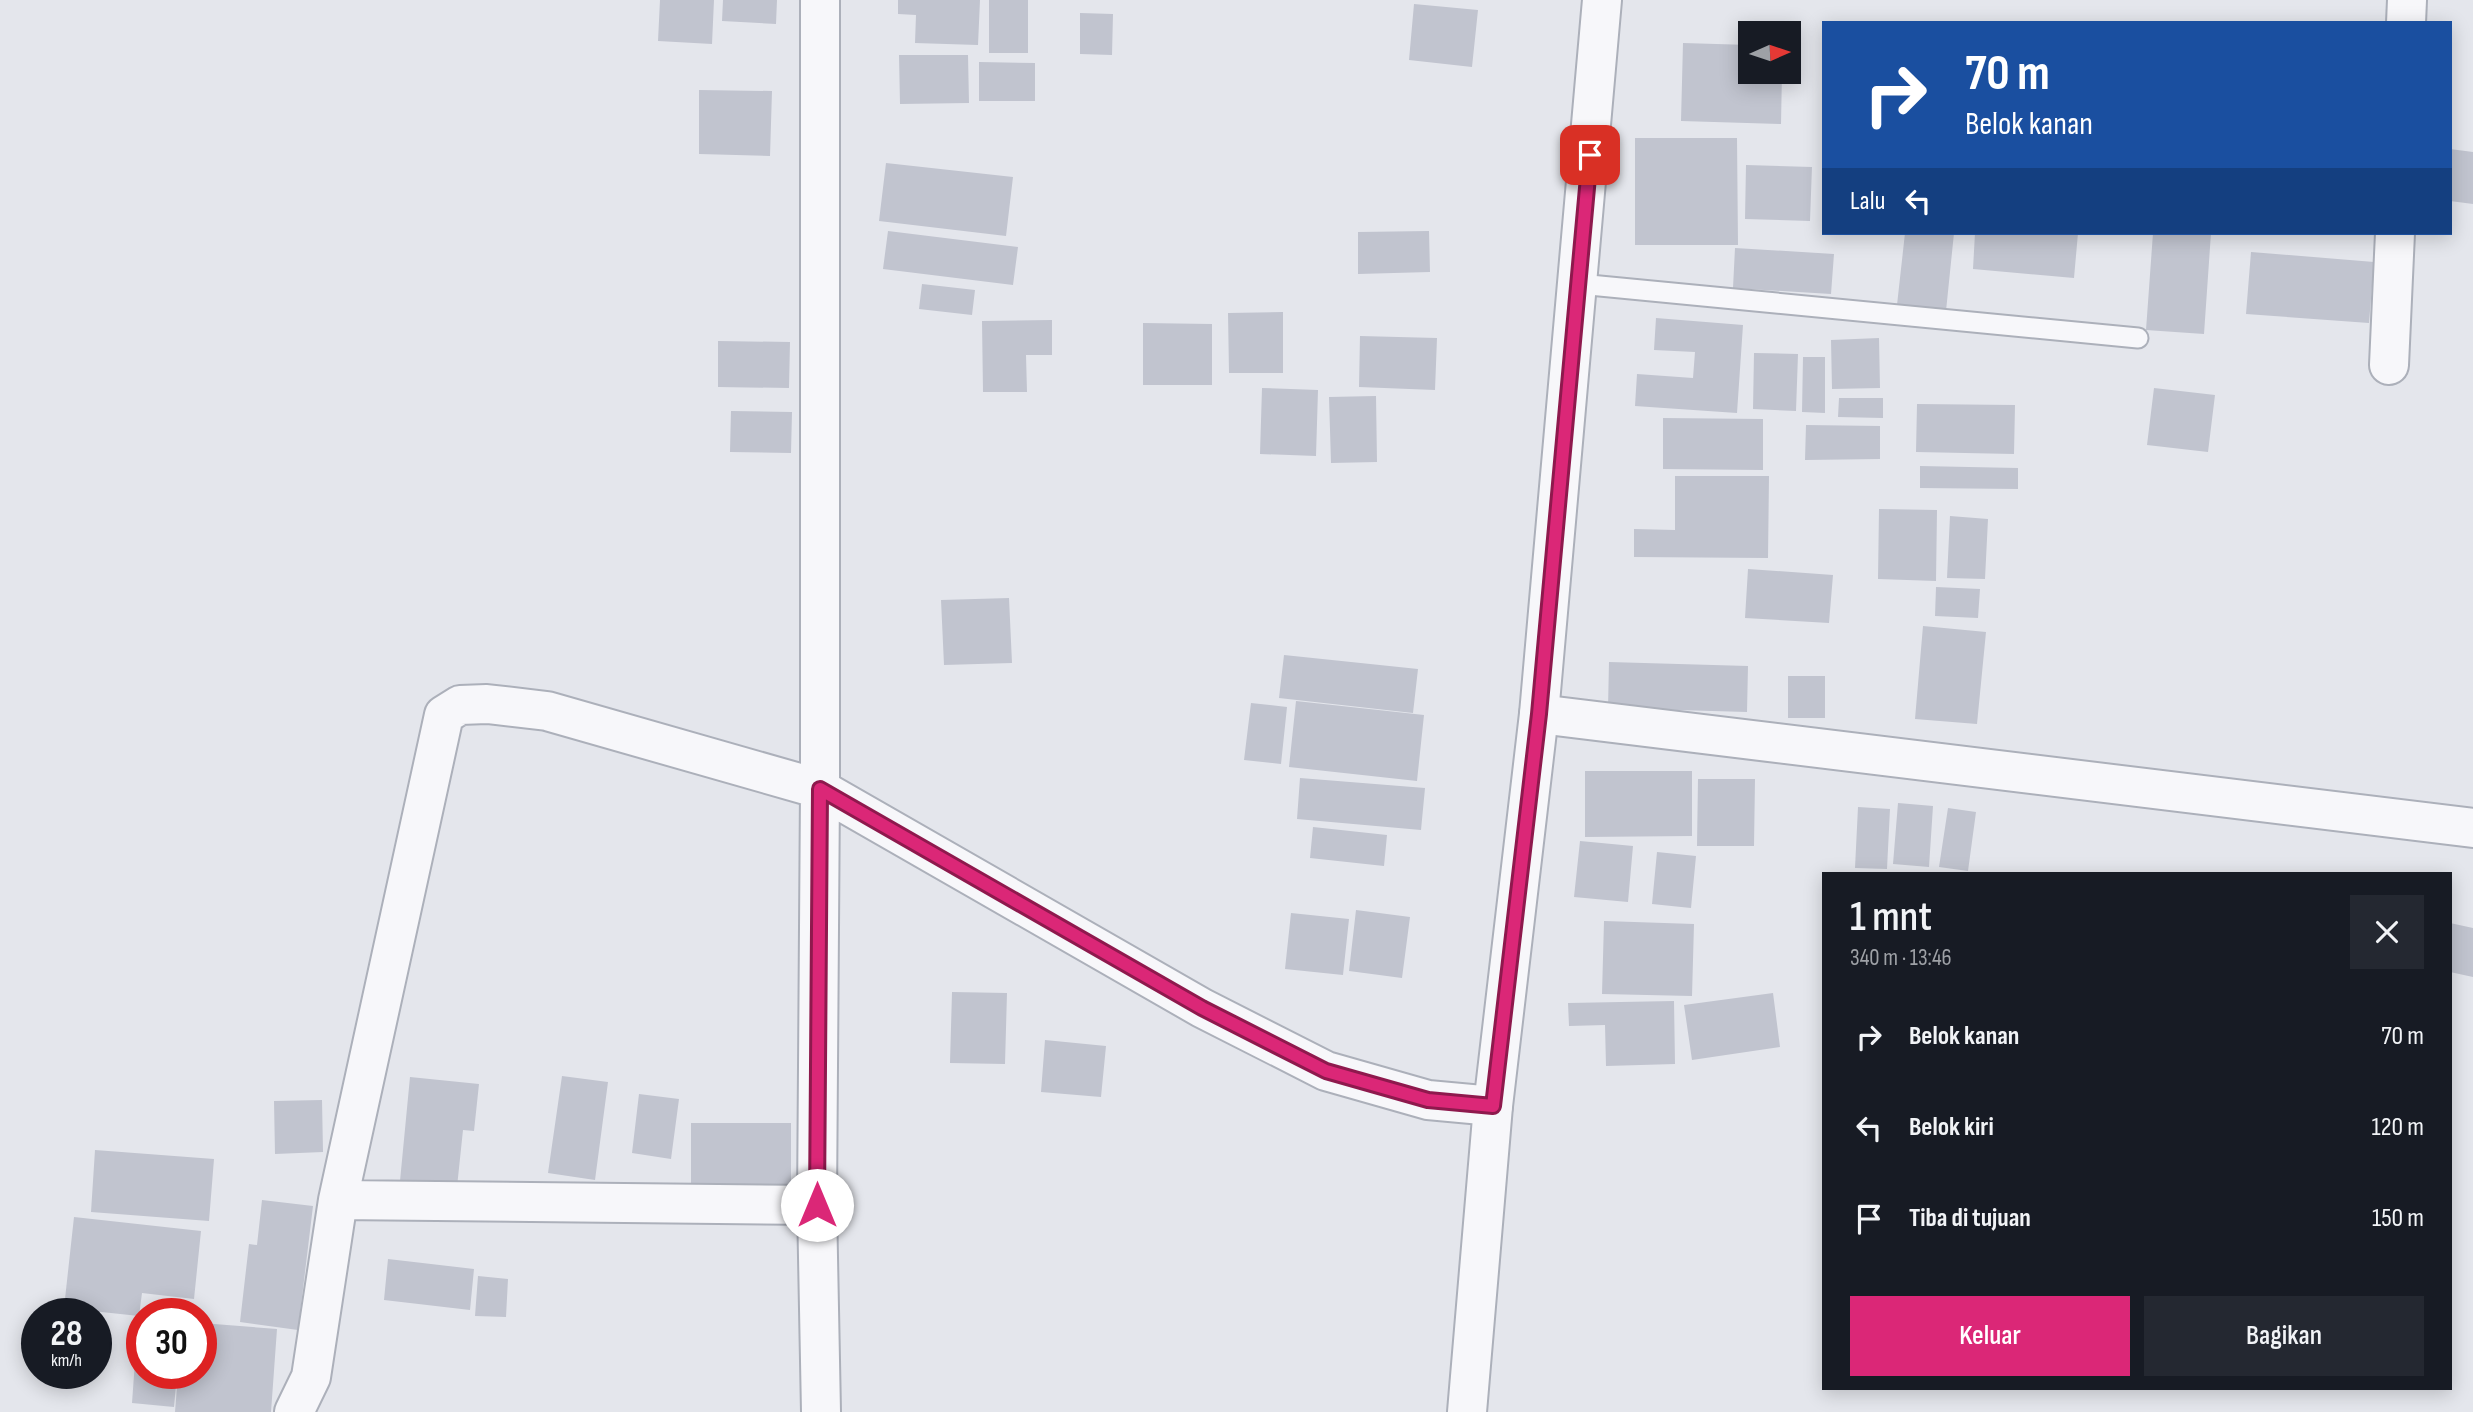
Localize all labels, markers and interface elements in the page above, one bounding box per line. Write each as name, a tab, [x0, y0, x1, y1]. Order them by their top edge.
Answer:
north arrow	[1738, 21, 1801, 84]
map controls	[1738, 21, 1801, 84]
text: 70 m	[1965, 45, 2050, 104]
icon: right	[1850, 49, 1941, 140]
text: Belok kanan	[1965, 105, 2093, 144]
pin	[1560, 125, 1620, 185]
icon: arrive	[1571, 136, 1609, 174]
icon: left	[1899, 182, 1937, 220]
text: Lalu	[1850, 186, 1885, 217]
text: 1 mnt	[1850, 892, 1932, 943]
button: close	[2350, 895, 2424, 969]
text: 340 m · 13:46	[1850, 944, 1952, 972]
icon: right	[1850, 1018, 1888, 1056]
text: Belok kanan	[1909, 1021, 2019, 1052]
text: 70 m	[2381, 1021, 2424, 1052]
icon: left	[1850, 1109, 1888, 1147]
text: Belok kiri	[1909, 1112, 1994, 1143]
text: 120 m	[2371, 1112, 2424, 1143]
position arrow	[780, 1168, 854, 1242]
icon: arrive	[1850, 1200, 1888, 1238]
text: Tiba di tujuan	[1909, 1203, 2031, 1234]
text: 150 m	[2372, 1203, 2424, 1234]
button: Keluar	[1850, 1296, 2130, 1376]
button: Bagikan	[2144, 1296, 2424, 1376]
speed limit sign: 30	[126, 1298, 217, 1389]
text: 28	[51, 1313, 82, 1356]
text: km/h	[51, 1350, 82, 1371]

